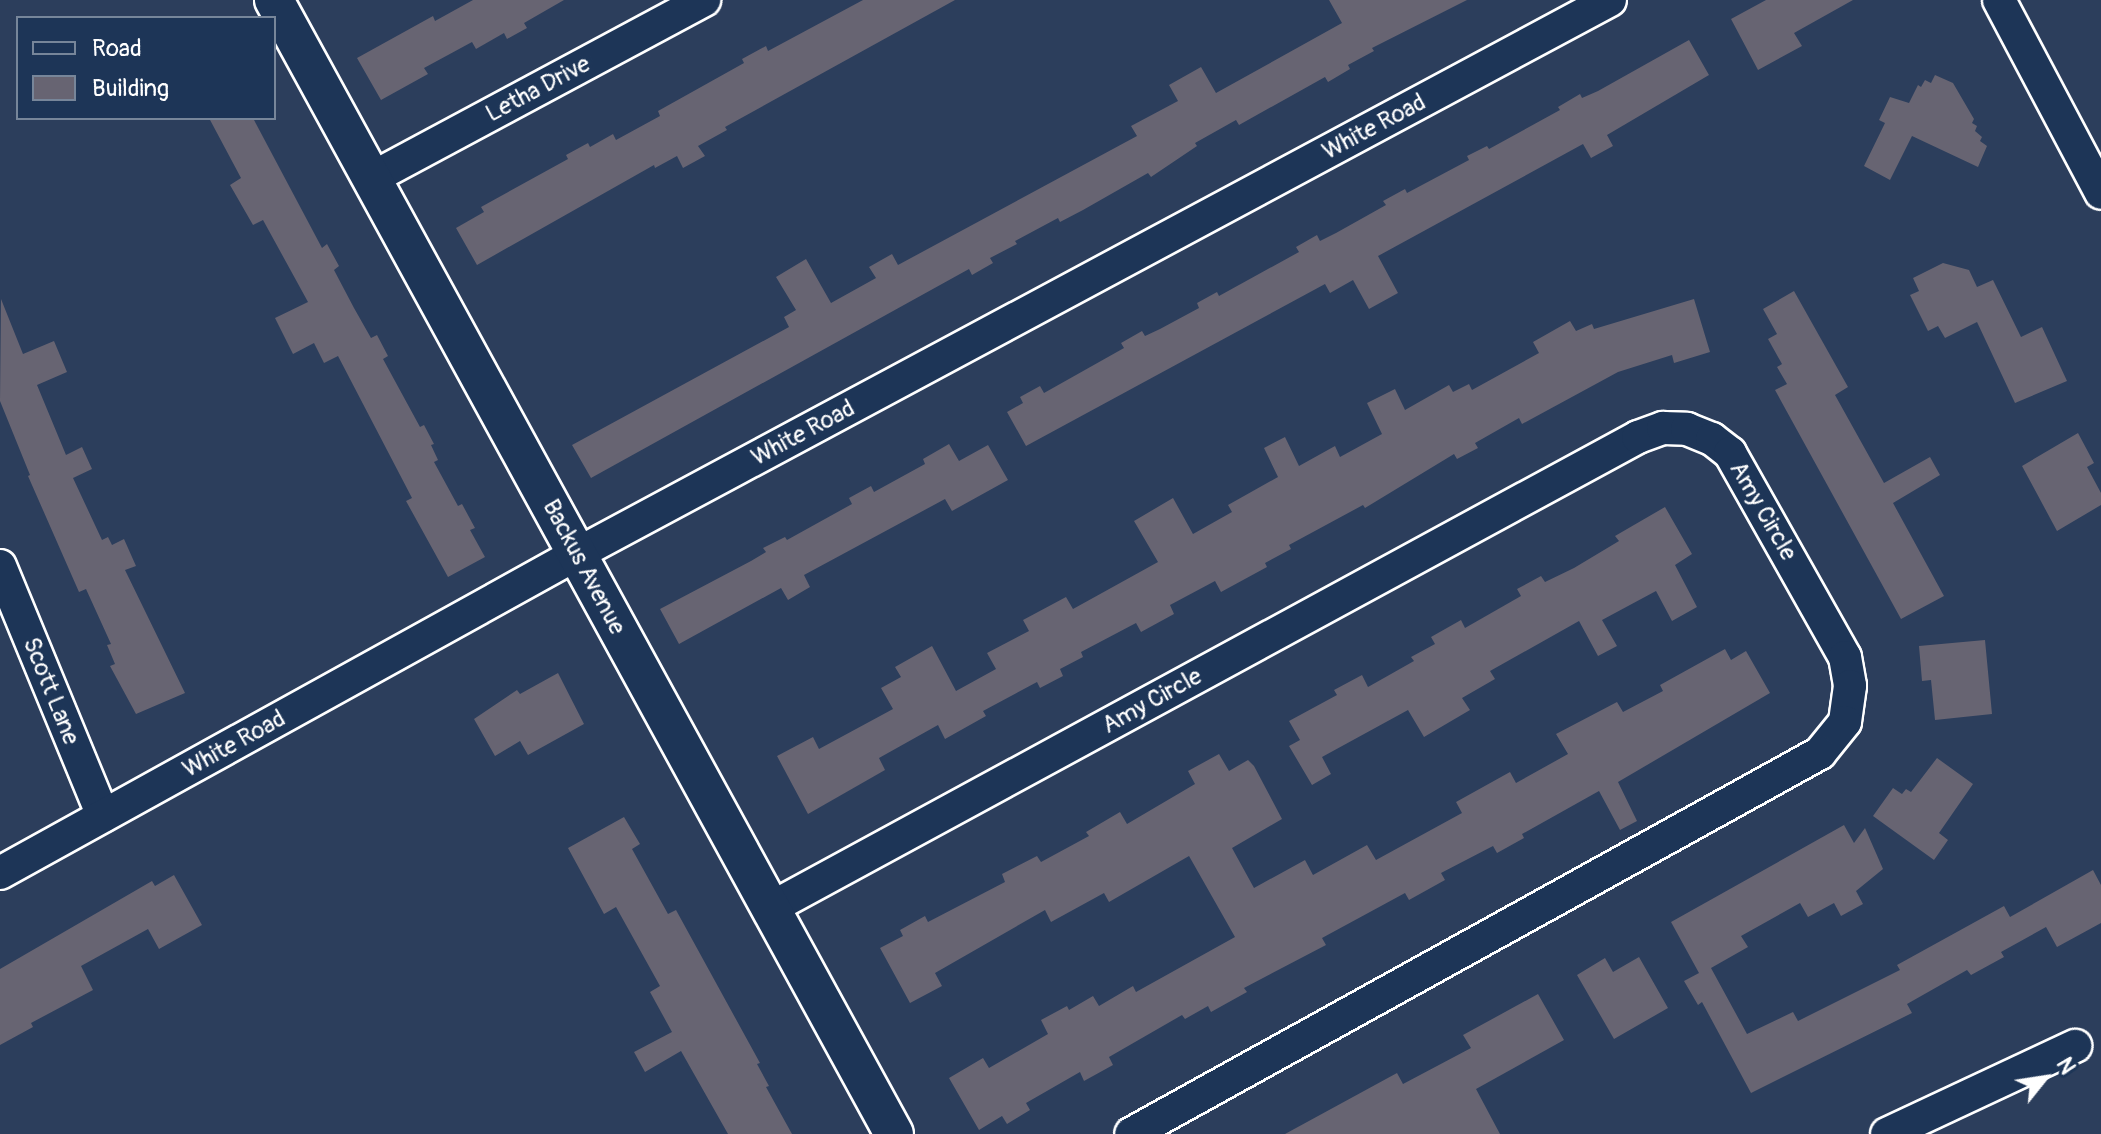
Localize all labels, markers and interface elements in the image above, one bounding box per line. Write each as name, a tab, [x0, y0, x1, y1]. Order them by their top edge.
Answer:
legend	[16, 16, 276, 120]
text: Road	[92, 34, 142, 63]
street label: Letha Drive	[481, 50, 595, 128]
text: Building	[92, 74, 169, 103]
street label: White Road	[1317, 88, 1431, 166]
street label: White Road	[746, 394, 860, 472]
street label: Amy Circle	[1723, 456, 1803, 566]
street label: Backus Avenue	[536, 495, 632, 639]
street label: Scott Lane	[16, 633, 86, 749]
street label: Amy Circle	[1097, 662, 1207, 740]
street label: White Road	[178, 704, 290, 784]
north arrow	[2005, 1038, 2085, 1118]
text: N	[2050, 1053, 2082, 1079]

